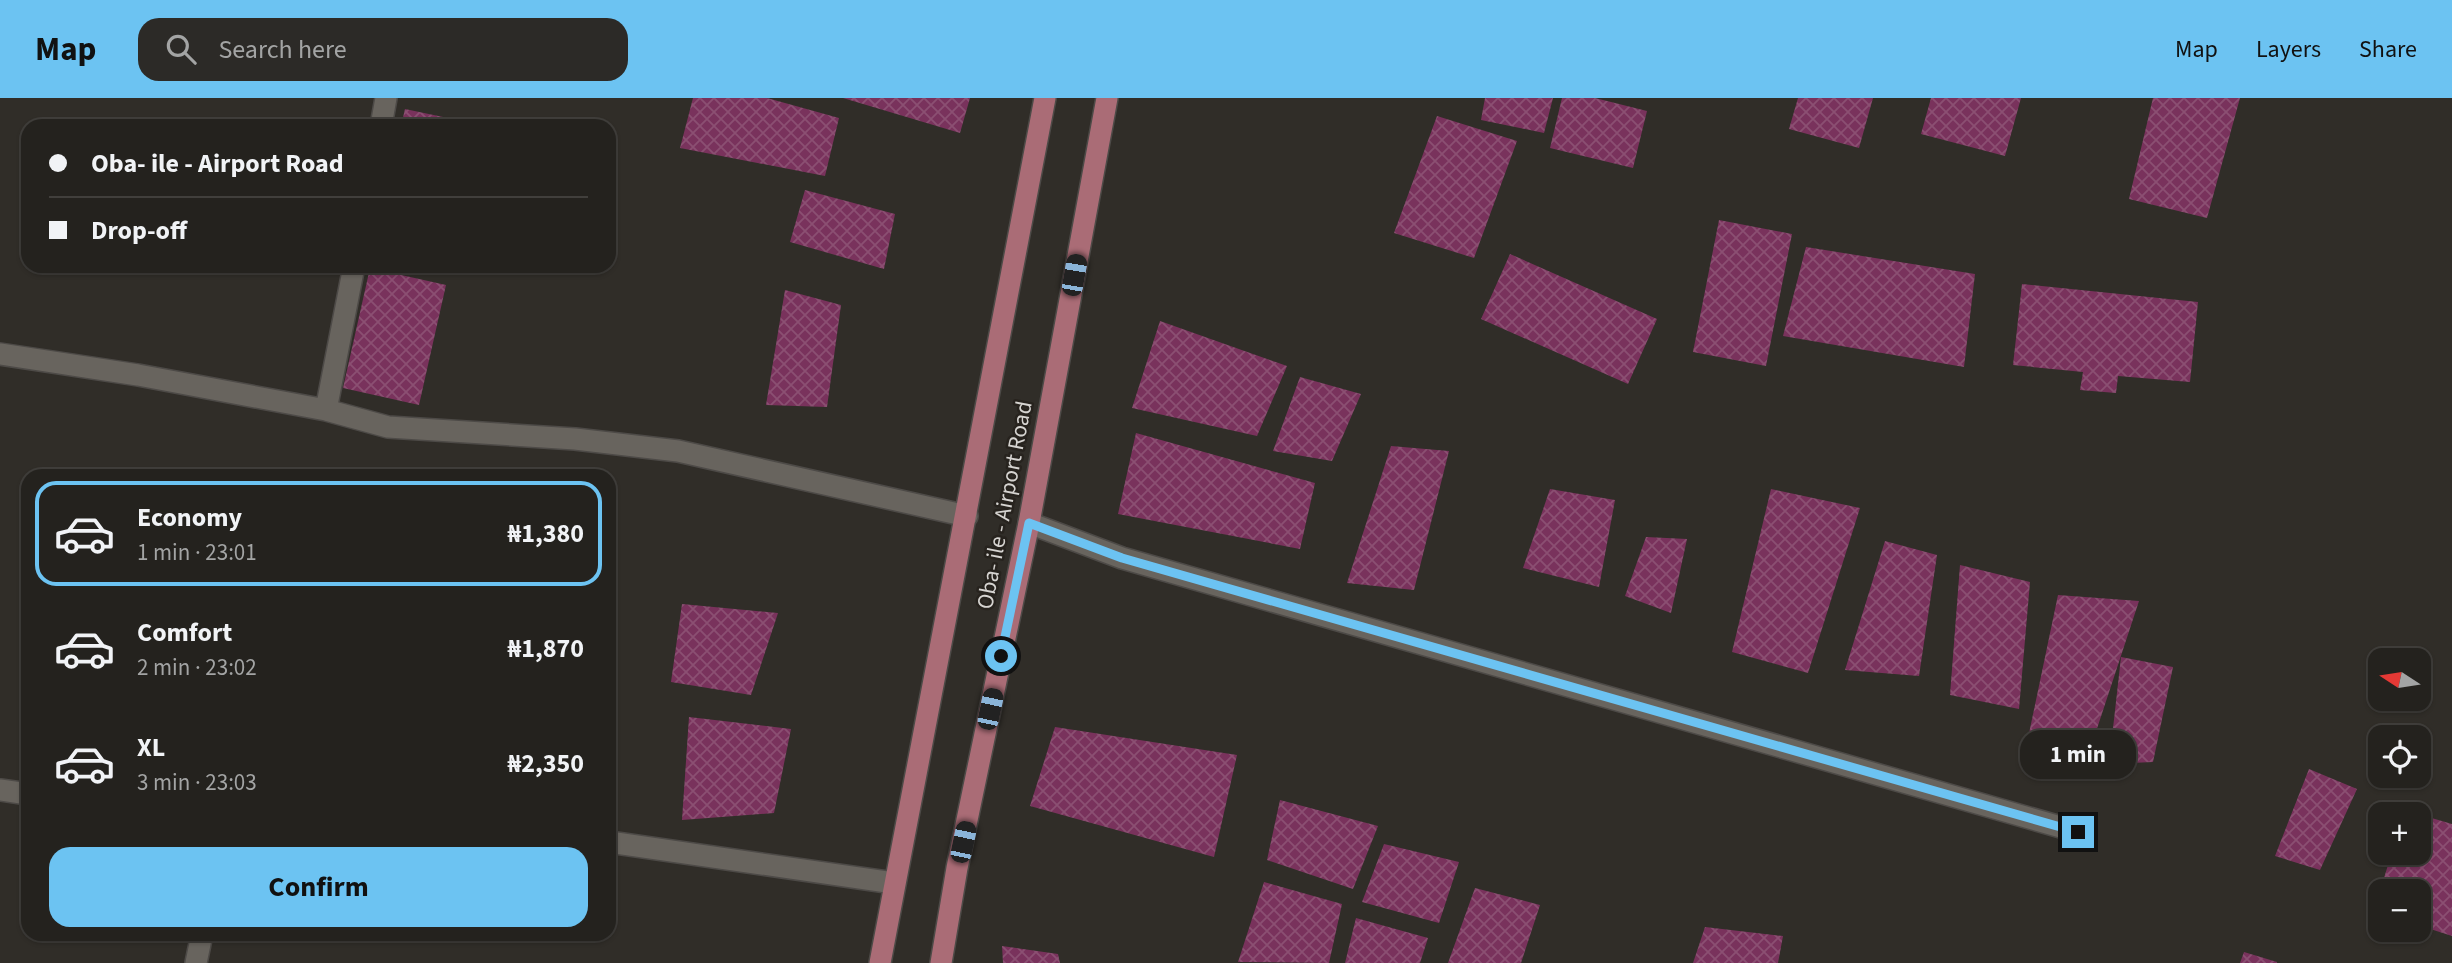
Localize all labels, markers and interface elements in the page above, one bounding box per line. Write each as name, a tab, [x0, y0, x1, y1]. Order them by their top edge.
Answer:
search box	[138, 18, 628, 81]
text: Map	[35, 26, 96, 73]
icon: search	[162, 30, 200, 68]
text: Search here	[218, 31, 347, 68]
text: Map	[2175, 32, 2218, 67]
text: Layers	[2256, 32, 2321, 67]
text: Share	[2359, 32, 2417, 67]
text: Oba- ile - Airport Road	[91, 145, 344, 182]
text: Drop-off	[91, 212, 187, 249]
car	[1061, 252, 1088, 298]
street label: Oba- ile - Airport Road	[968, 398, 1041, 612]
text: Economy	[137, 499, 242, 536]
icon: car	[53, 502, 116, 565]
text: ₦1,380	[508, 515, 584, 552]
text: 1 min · 23:01	[137, 536, 257, 569]
text: Comfort	[137, 614, 232, 651]
icon: car	[53, 617, 116, 680]
text: ₦1,870	[508, 630, 584, 667]
route start	[985, 640, 1017, 672]
north arrow	[2368, 648, 2431, 710]
map controls	[2368, 648, 2431, 942]
text: 2 min · 23:02	[137, 651, 257, 684]
car	[976, 686, 1005, 732]
button: locate	[2368, 725, 2431, 788]
text: XL	[137, 729, 165, 766]
callout: 1 min	[2020, 730, 2136, 780]
icon: car	[53, 732, 116, 795]
text: 1 min	[2050, 738, 2106, 771]
text: ₦2,350	[508, 745, 584, 782]
text: 3 min · 23:03	[137, 766, 257, 799]
button: +	[2368, 802, 2431, 865]
route end	[2062, 816, 2094, 848]
car	[949, 819, 978, 865]
button: Confirm	[49, 847, 588, 927]
button: −	[2368, 879, 2431, 942]

